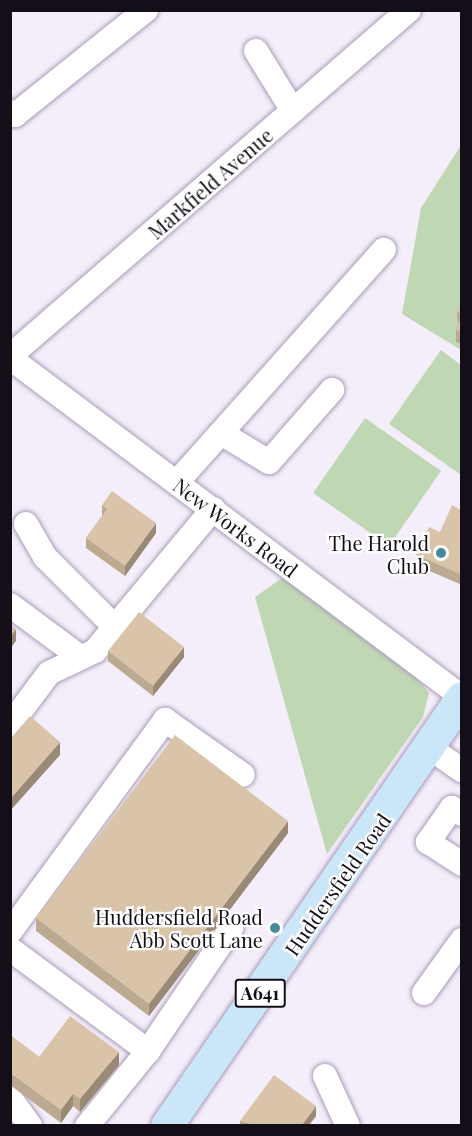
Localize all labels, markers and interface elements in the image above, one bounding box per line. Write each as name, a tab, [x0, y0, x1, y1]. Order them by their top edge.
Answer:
street label: Markfield Avenue	[143, 122, 277, 244]
street label: New Works Road	[169, 472, 303, 582]
place label: The Harold Club	[328, 530, 429, 577]
marker: The Harold Club	[434, 546, 448, 560]
street label: Huddersfield Road	[279, 808, 395, 960]
place label: Huddersfield Road Abb Scott Lane	[95, 904, 263, 951]
marker: Huddersfield Road Abb Scott Lane	[268, 921, 282, 935]
road number: A641	[234, 978, 286, 1008]

